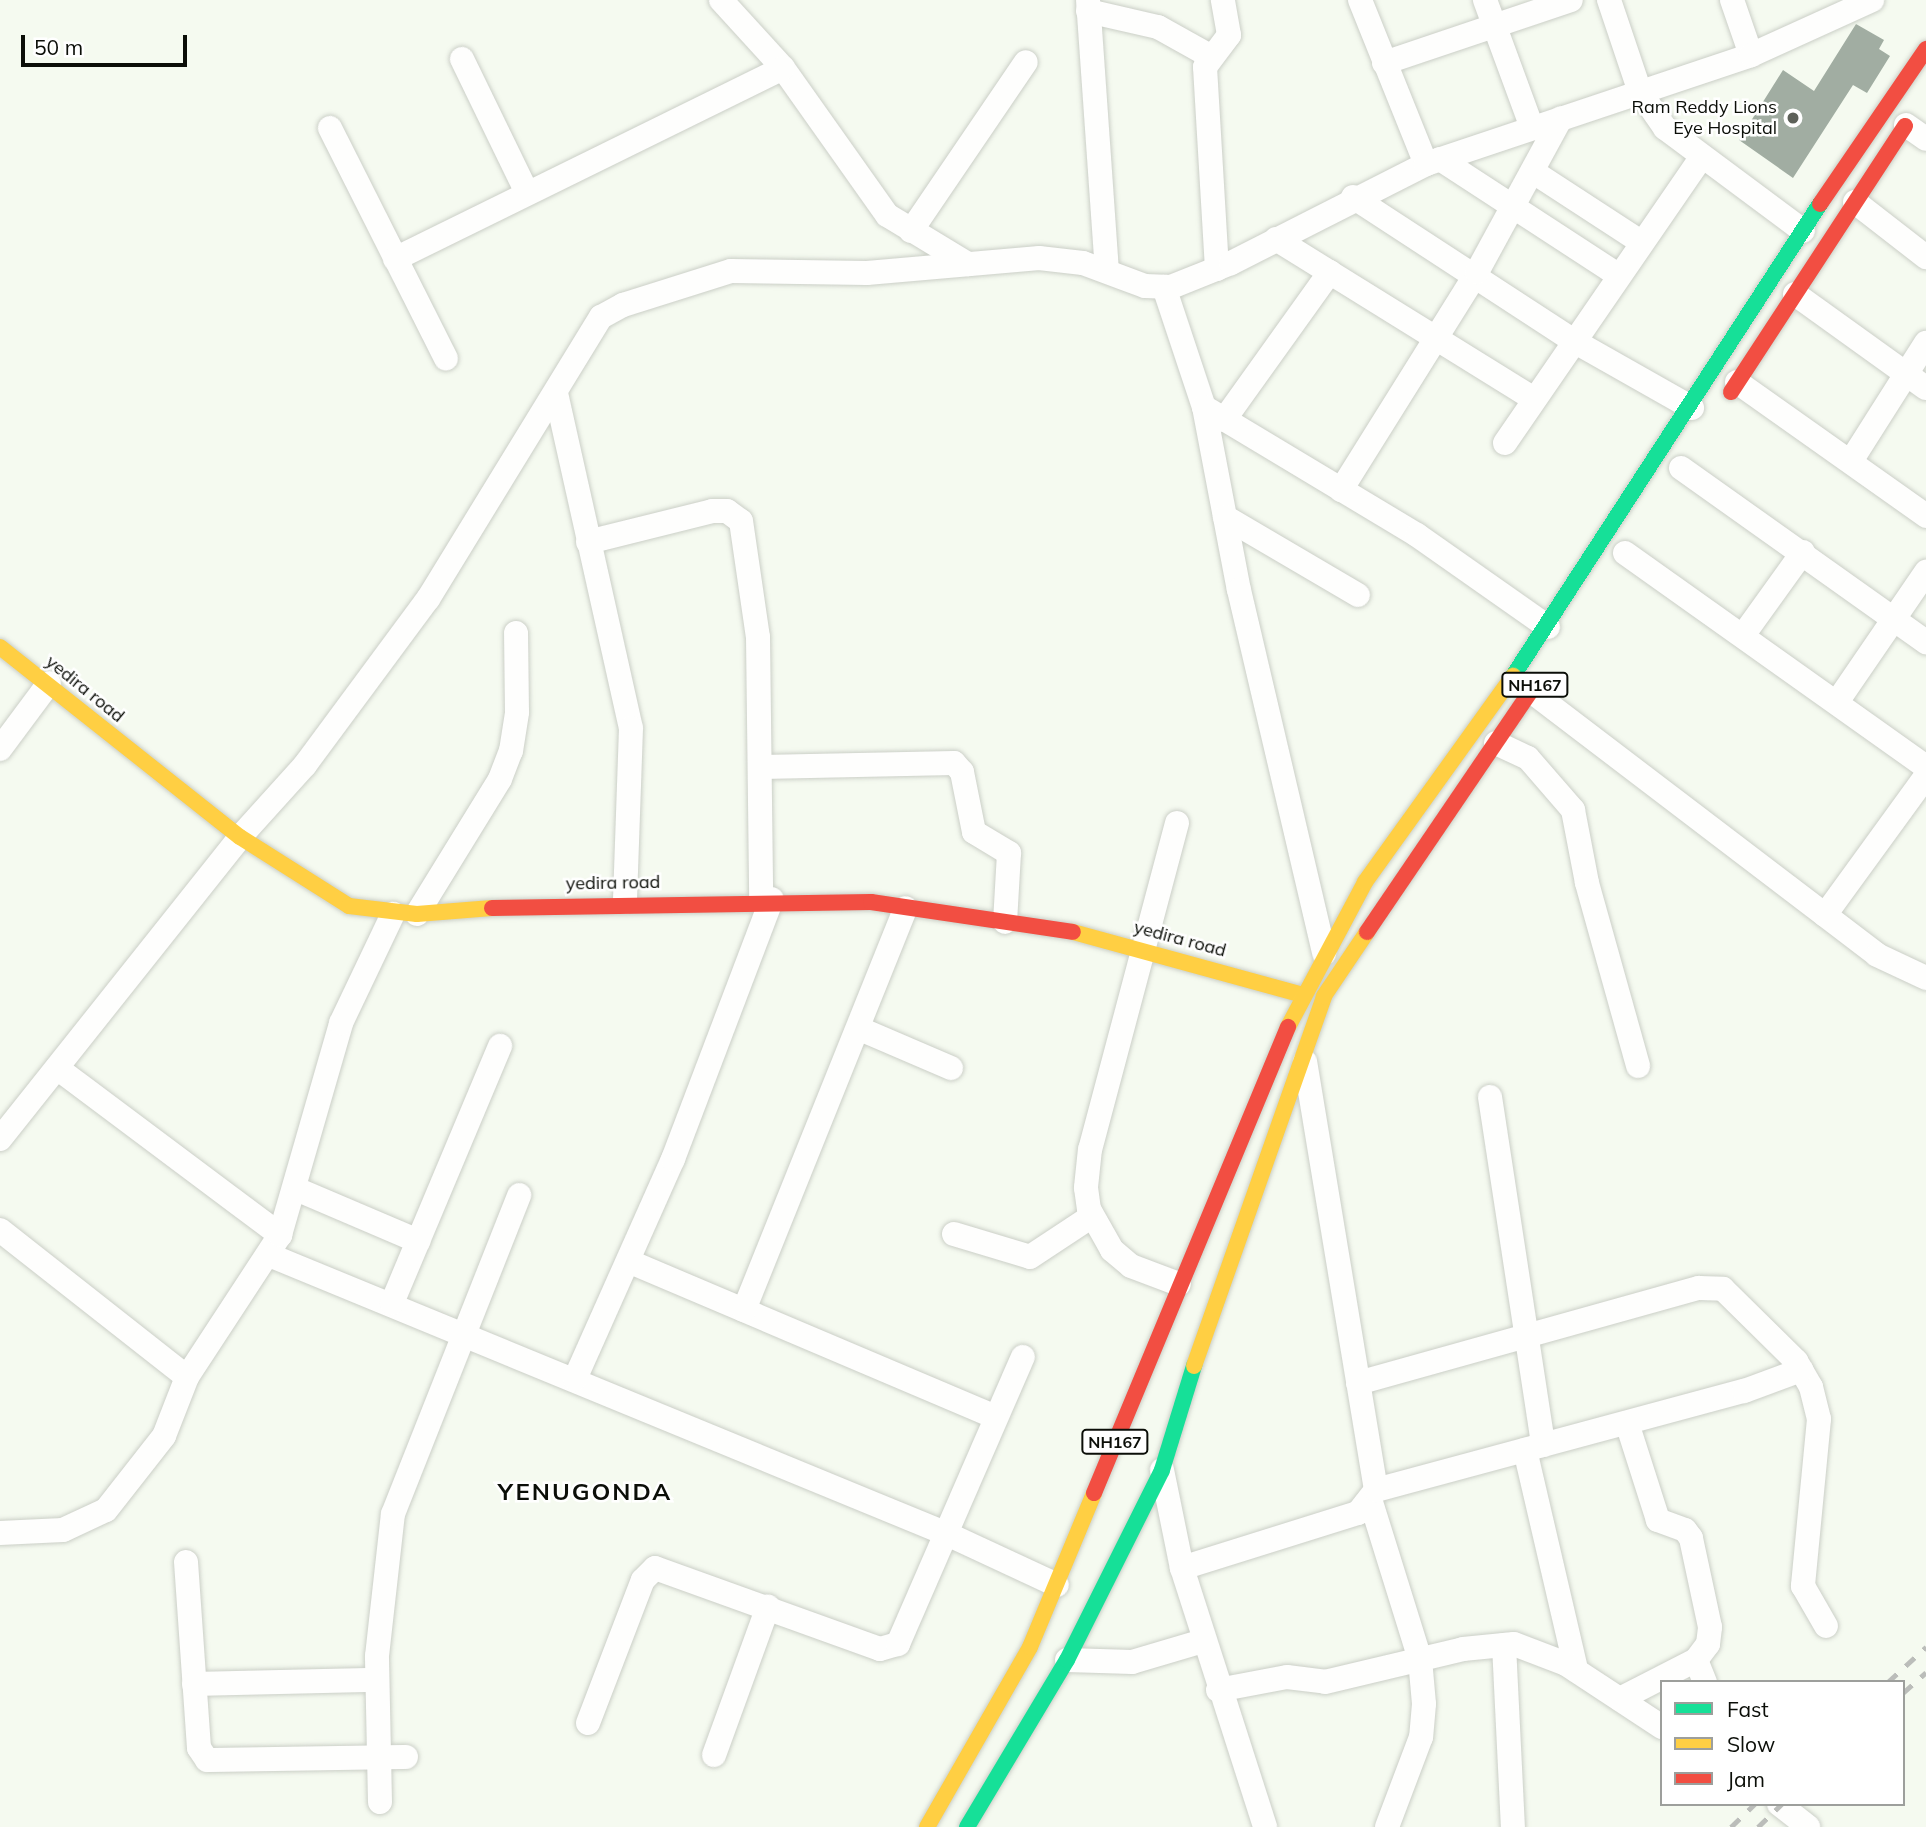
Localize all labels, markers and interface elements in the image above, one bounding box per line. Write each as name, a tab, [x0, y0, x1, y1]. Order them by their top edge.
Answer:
scale bar	[24, 21, 191, 65]
text: 50 m	[34, 34, 83, 60]
place label: Ram Reddy Lions Eye Hospital	[1632, 97, 1777, 140]
marker: Ram Reddy Lions Eye Hospital	[1783, 108, 1803, 128]
street label: yedira road	[41, 651, 129, 727]
road number: NH167	[1500, 672, 1570, 698]
street label: yedira road	[566, 871, 660, 895]
street label: yedira road	[1132, 916, 1228, 962]
road number: NH167	[1080, 1430, 1150, 1454]
district label: YENUGONDA	[499, 1478, 671, 1506]
legend	[1660, 1680, 1905, 1806]
text: Fast	[1727, 1696, 1769, 1722]
text: Slow	[1727, 1731, 1775, 1757]
text: Jam	[1727, 1766, 1765, 1792]

